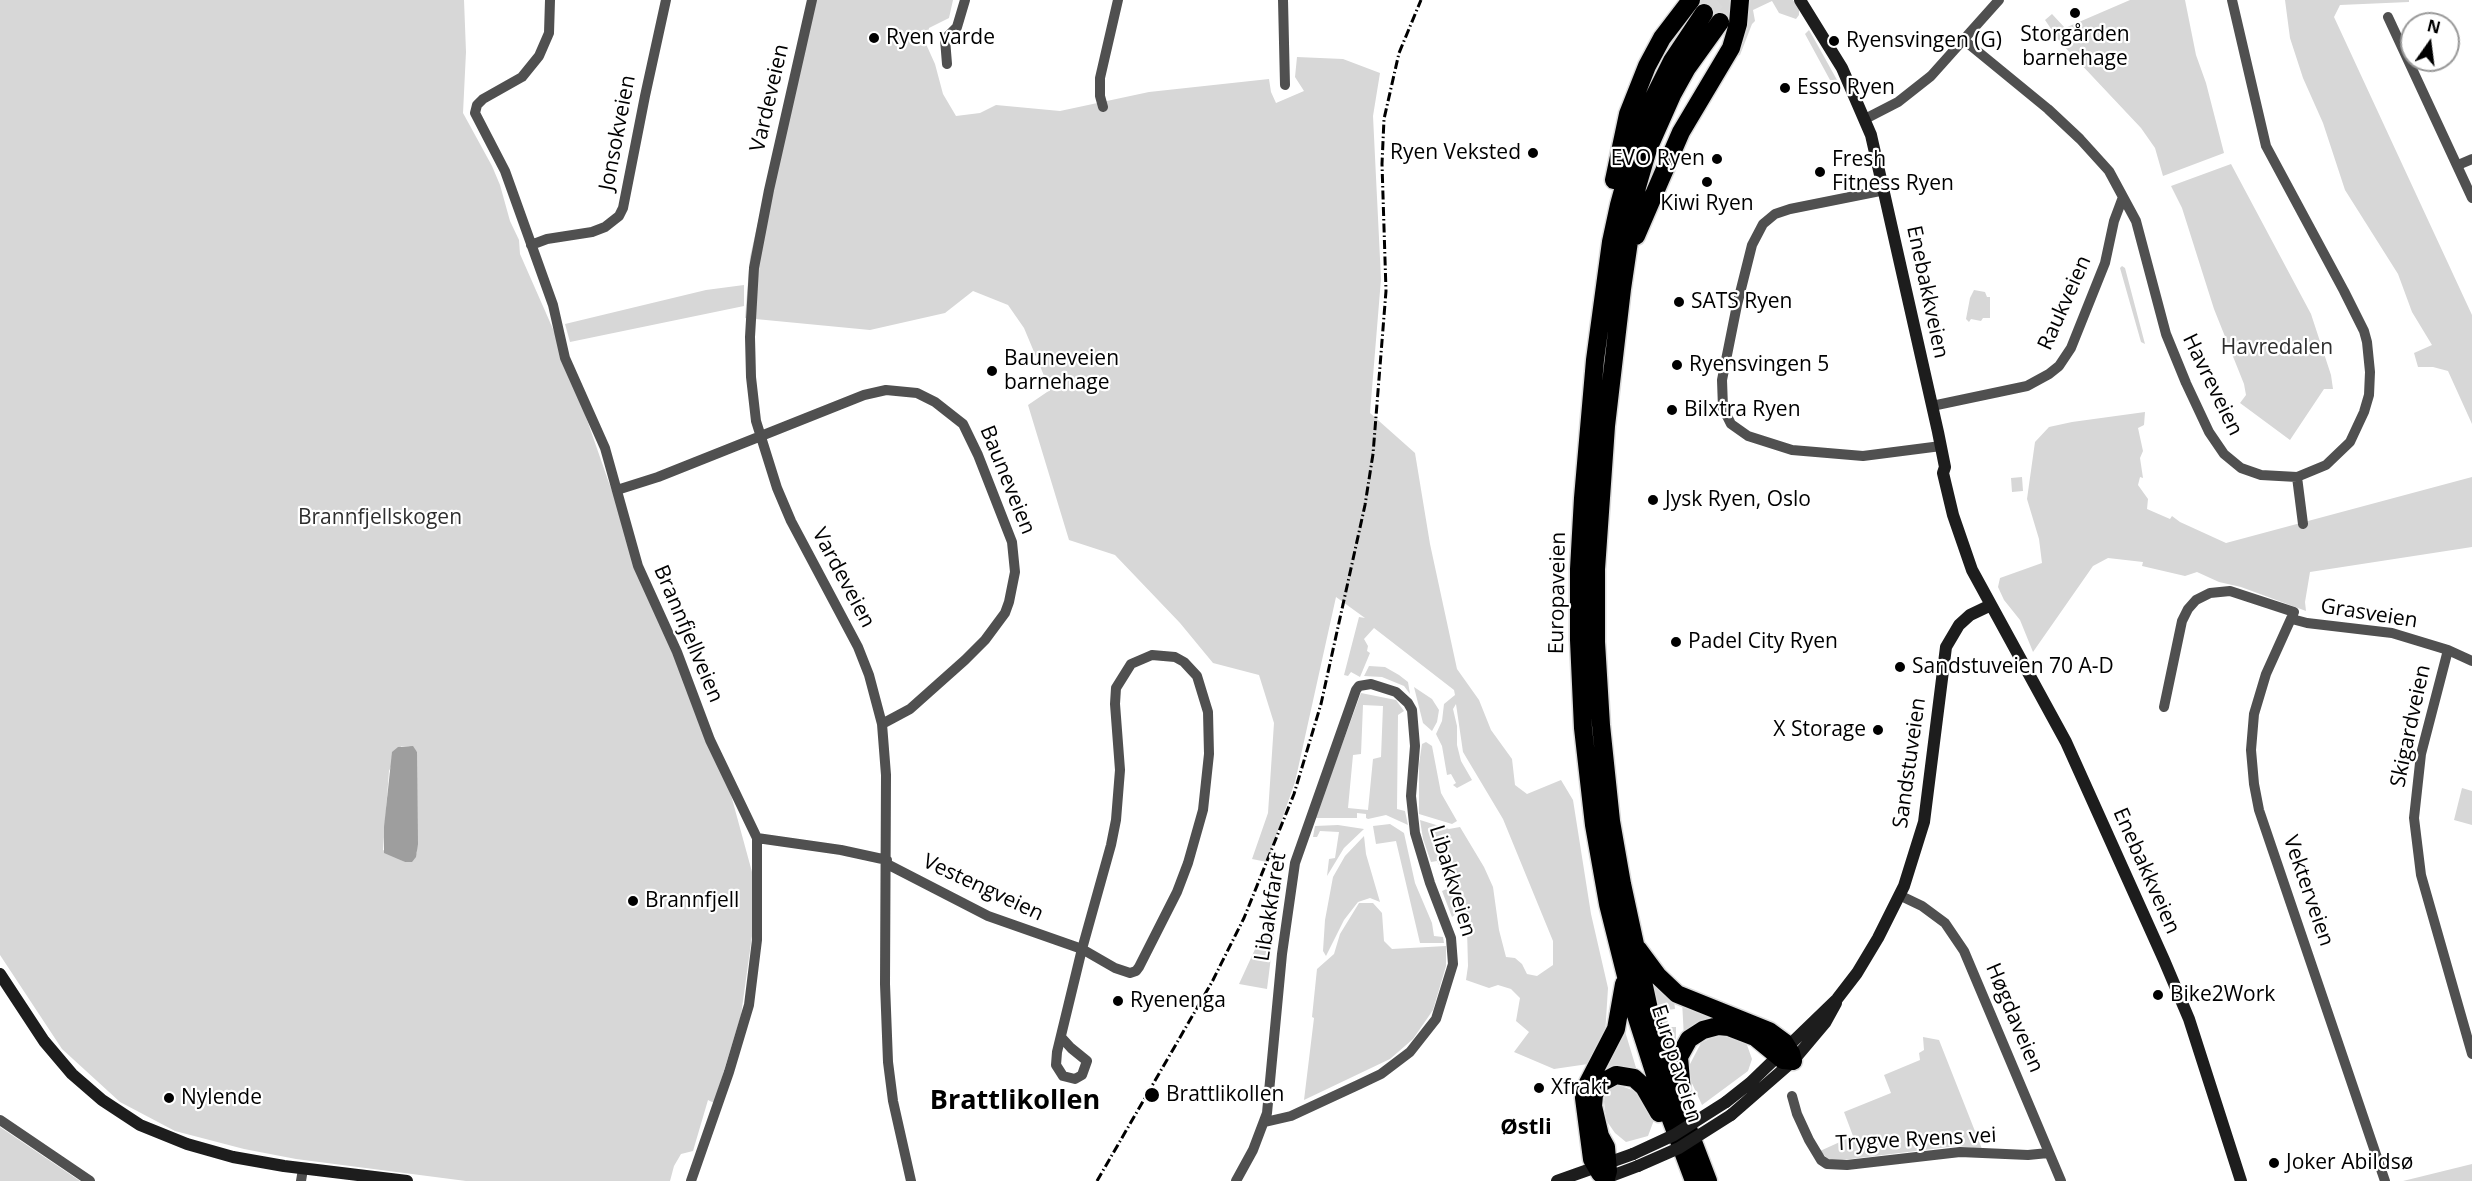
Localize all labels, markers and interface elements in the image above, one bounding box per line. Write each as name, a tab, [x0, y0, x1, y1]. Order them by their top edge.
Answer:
marker: Storgården barnehage	[2068, 6, 2082, 20]
north arrow	[2400, 12, 2460, 72]
text: N	[2425, 14, 2443, 39]
place label: Storgården barnehage	[2020, 22, 2130, 72]
place label: Ryen varde	[886, 25, 995, 51]
place label: Ryensvingen (G)	[1846, 28, 2002, 54]
marker: Ryen varde	[867, 31, 881, 45]
marker: Ryensvingen (G)	[1827, 34, 1841, 48]
street label: Vardeveien	[745, 42, 795, 154]
street label: Jonsokveien	[594, 73, 642, 193]
place label: Esso Ryen	[1797, 75, 1895, 101]
marker: Esso Ryen	[1778, 81, 1792, 95]
place label: Ryen Veksted	[1390, 140, 1521, 166]
marker: Ryen Veksted	[1526, 146, 1540, 160]
place label: EVO Ryen	[1611, 146, 1705, 172]
place label: Fresh Fitness Ryen	[1832, 147, 1954, 197]
marker: EVO Ryen	[1710, 152, 1724, 166]
marker: Fresh Fitness Ryen	[1813, 165, 1827, 179]
marker: Kiwi Ryen	[1700, 175, 1714, 189]
place label: Kiwi Ryen	[1660, 191, 1754, 217]
street label: Enebakkveien	[1901, 223, 1953, 361]
street label: Raukveien	[2033, 252, 2097, 354]
place label: SATS Ryen	[1691, 289, 1792, 315]
marker: SATS Ryen	[1672, 295, 1686, 309]
street label: Havreveien	[2177, 330, 2247, 440]
park label: Havredalen	[2221, 335, 2333, 361]
place label: Bauneveien barnehage	[1004, 346, 1119, 396]
place label: Ryensvingen 5	[1689, 352, 1829, 378]
marker: Ryensvingen 5	[1670, 358, 1684, 372]
marker: Bauneveien barnehage	[985, 364, 999, 378]
place label: Bilxtra Ryen	[1684, 397, 1801, 423]
marker: Bilxtra Ryen	[1665, 403, 1679, 417]
street label: Bauneveien	[974, 422, 1040, 538]
place label: Jysk Ryen, Oslo	[1665, 487, 1811, 513]
marker: Jysk Ryen, Oslo	[1646, 493, 1660, 507]
park label: Brannfjellskogen	[298, 505, 462, 531]
street label: Vardeveien	[806, 524, 880, 632]
street label: Europaveien	[1544, 532, 1572, 654]
street label: Brannfjellveien	[648, 562, 728, 706]
street label: Grasveien	[2319, 594, 2419, 634]
place label: Padel City Ryen	[1688, 629, 1838, 655]
marker: Padel City Ryen	[1669, 635, 1683, 649]
place label: Sandstuveien 70 A-D	[1912, 654, 2114, 680]
marker: Sandstuveien 70 A-D	[1893, 660, 1907, 674]
street label: Skigardveien	[2386, 662, 2436, 790]
street label: Sandstuveien	[1888, 696, 1932, 830]
place label: X Storage	[1773, 717, 1866, 743]
marker: X Storage	[1871, 723, 1885, 737]
street label: Enebakkveien	[2107, 804, 2185, 938]
street label: Libakkveien	[1423, 822, 1481, 940]
street label: Vekterveien	[2277, 832, 2339, 950]
street label: Vestengveien	[919, 849, 1047, 927]
street label: Libakkfaret	[1250, 851, 1292, 963]
place label: Brannfjell	[645, 888, 739, 914]
marker: Brannfjell	[626, 894, 640, 908]
street label: Høgdaveien	[1980, 960, 2048, 1076]
place label: Bike2Work	[2170, 982, 2275, 1008]
place label: Ryenenga	[1130, 988, 1226, 1014]
marker: Bike2Work	[2151, 988, 2165, 1002]
marker: Ryenenga	[1111, 994, 1125, 1008]
street label: Europaveien	[1645, 1002, 1707, 1126]
place label: Xfrakt	[1551, 1075, 1609, 1101]
marker: Xfrakt	[1532, 1081, 1546, 1095]
place label: Brattlikollen	[1166, 1082, 1284, 1108]
place label: Nylende	[181, 1085, 262, 1111]
district label: Brattlikollen	[930, 1085, 1100, 1117]
marker: Brattlikollen	[1143, 1086, 1161, 1104]
marker: Nylende	[162, 1091, 176, 1105]
district label: Østli	[1500, 1115, 1552, 1141]
street label: Trygve Ryens vei	[1835, 1123, 1997, 1157]
place label: Joker Abildsø	[2286, 1150, 2413, 1176]
marker: Joker Abildsø	[2267, 1156, 2281, 1170]

